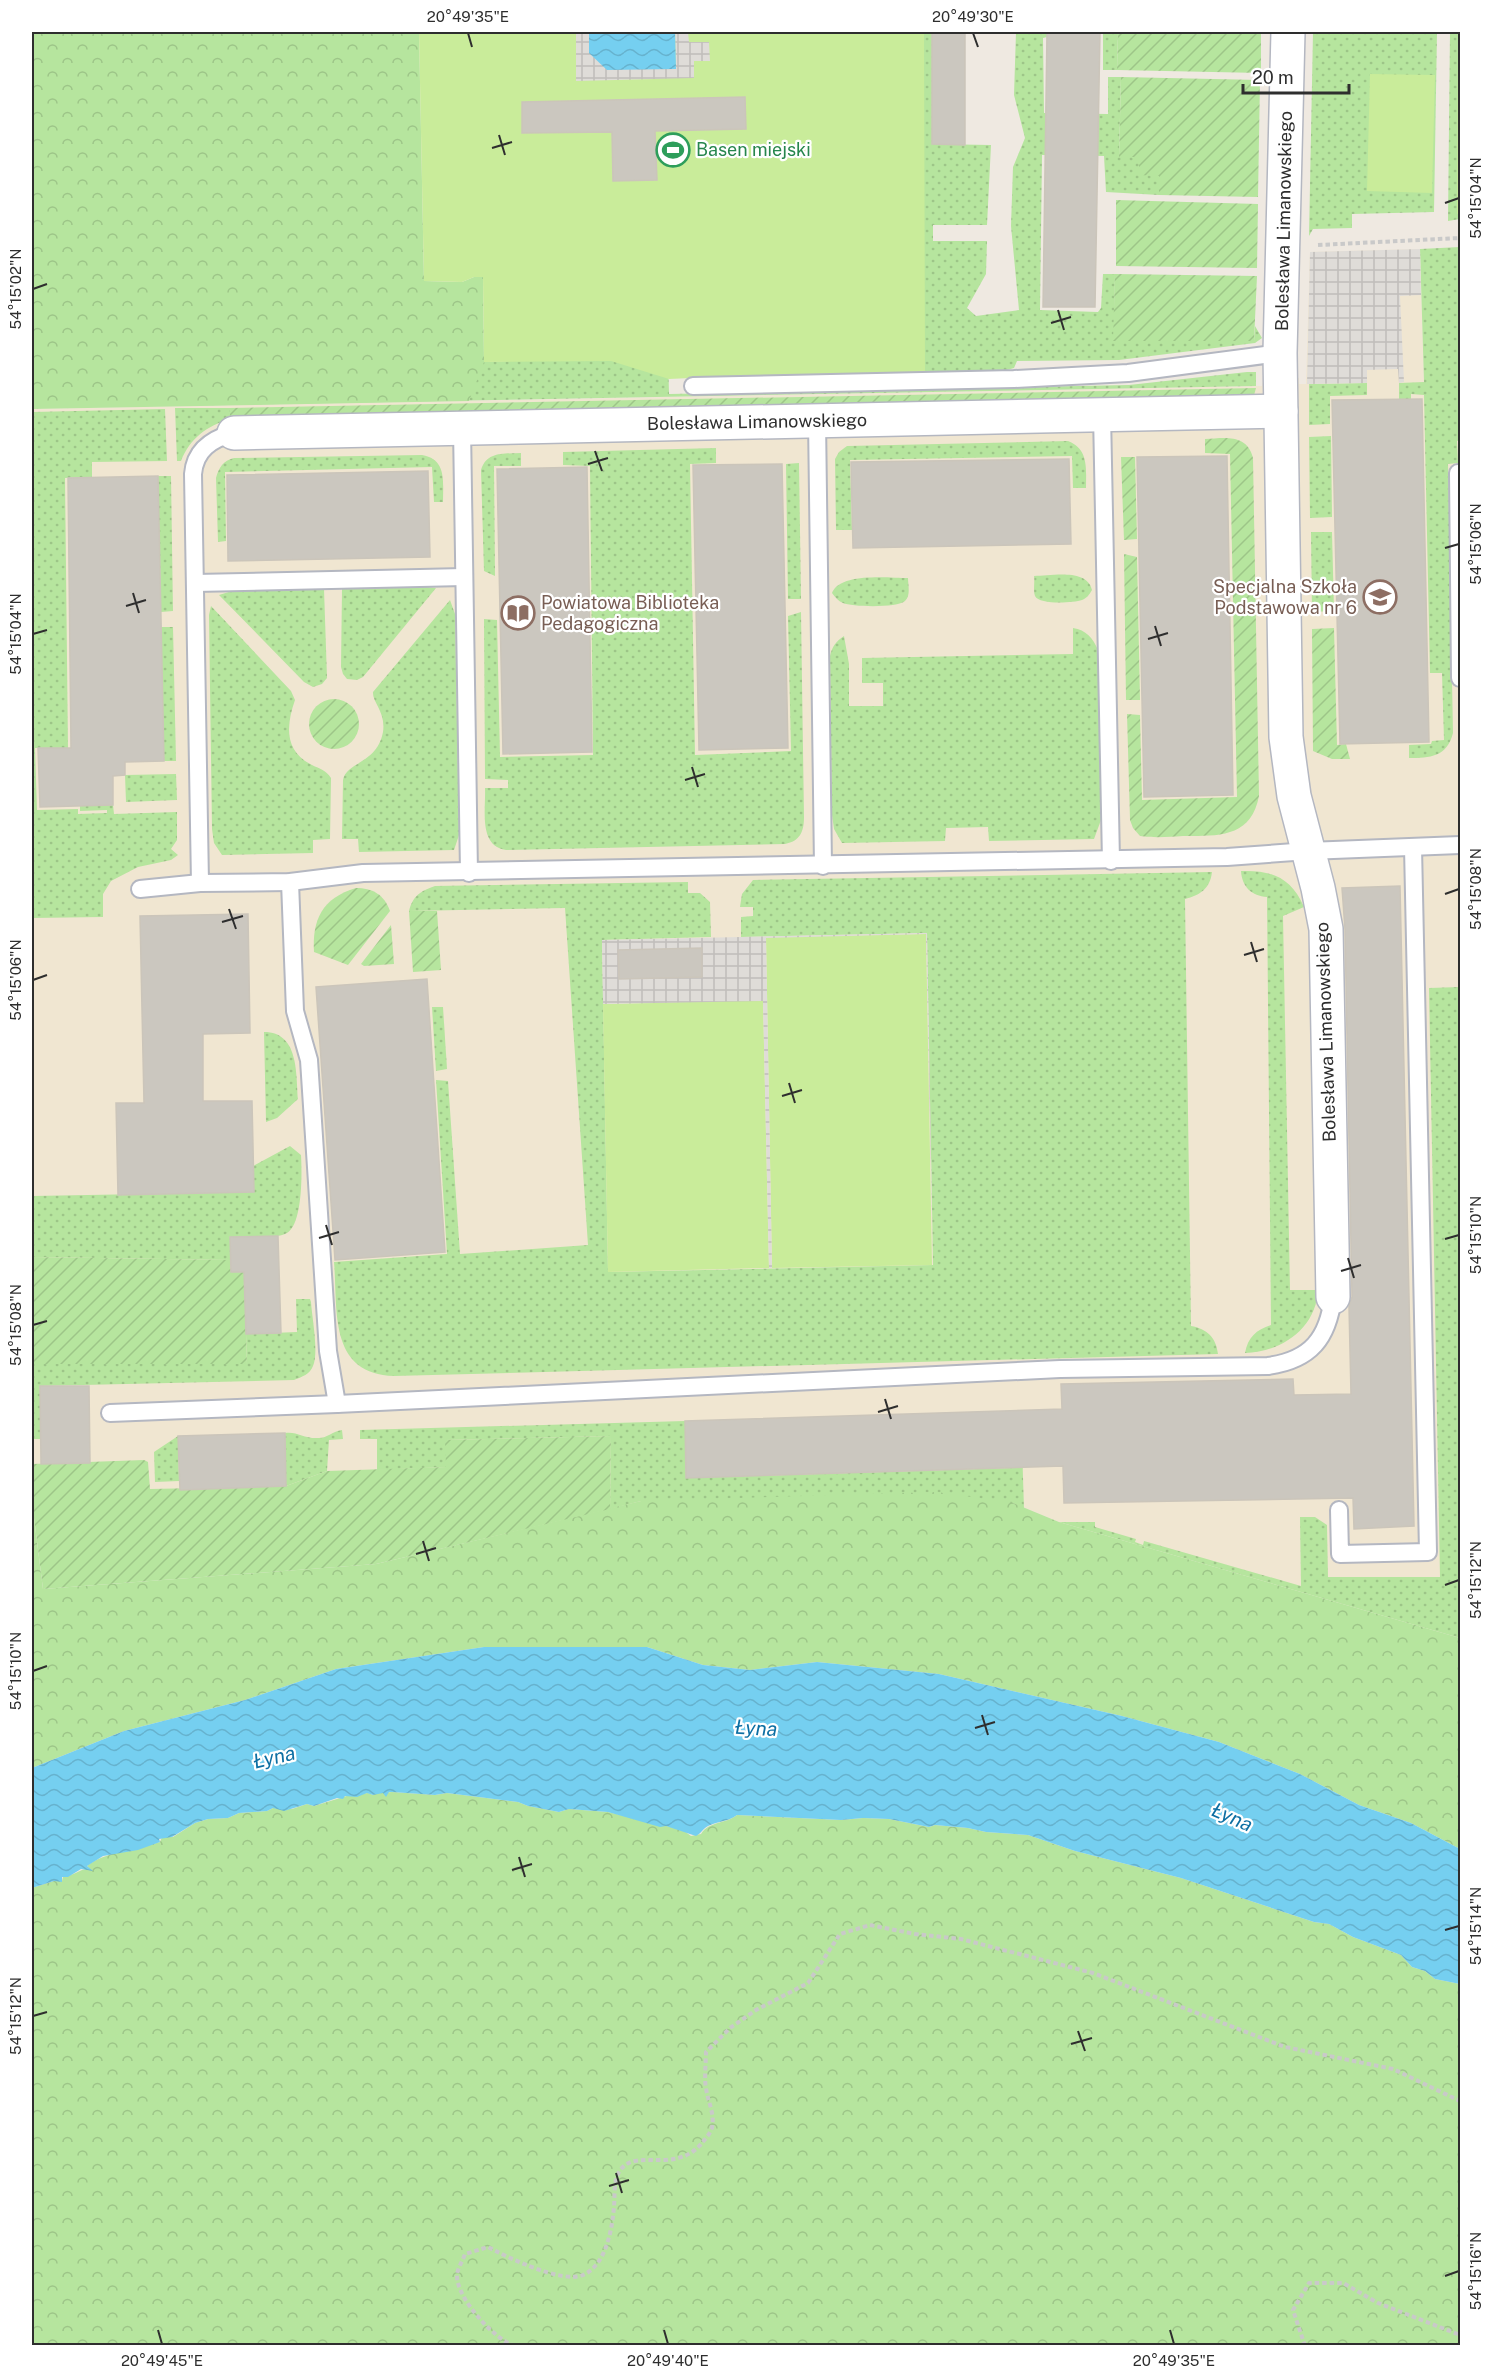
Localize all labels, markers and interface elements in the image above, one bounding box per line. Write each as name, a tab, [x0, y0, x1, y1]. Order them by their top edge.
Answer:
text: 20°49'35"E	[427, 8, 509, 25]
text: 20°49'30"E	[932, 8, 1014, 25]
scale bar	[1243, 57, 1350, 95]
text: 20 m	[1252, 67, 1294, 88]
street label: Bolesława Limanowskiego	[1271, 111, 1296, 331]
sports icon: Basen miejski	[655, 132, 691, 168]
place label: Basen miejski	[696, 139, 811, 160]
text: 54°15'04"N	[1467, 157, 1484, 239]
text: 54°15'02"N	[7, 248, 24, 330]
street label: Bolesława Limanowskiego	[647, 409, 867, 434]
text: 54°15'06"N	[1467, 503, 1484, 585]
place label: Specjalna Szkoła Podstawowa nr 6	[1213, 576, 1357, 618]
school or university icon: Specjalna Szkoła Podstawowa nr 6	[1362, 579, 1398, 615]
place label: Powiatowa Biblioteka Pedagogiczna	[541, 592, 719, 634]
text: 54°15'04"N	[7, 593, 24, 675]
library icon: Powiatowa Biblioteka Pedagogiczna	[500, 595, 536, 631]
text: 54°15'08"N	[1467, 848, 1484, 930]
street label: Bolesława Limanowskiego	[1311, 922, 1340, 1142]
text: 54°15'06"N	[7, 939, 24, 1021]
text: 54°15'10"N	[1467, 1196, 1484, 1274]
text: 54°15'08"N	[7, 1284, 24, 1366]
text: 54°15'12"N	[1467, 1541, 1484, 1619]
text: 54°15'10"N	[7, 1632, 24, 1710]
water label: Łyna	[734, 1715, 778, 1741]
water label: Łyna	[250, 1740, 298, 1774]
water label: Łyna	[1208, 1797, 1256, 1837]
text: 54°15'14"N	[1467, 1887, 1484, 1965]
text: 54°15'12"N	[7, 1977, 24, 2055]
text: 54°15'16"N	[1467, 2232, 1484, 2310]
text: 20°49'45"E	[121, 2352, 203, 2369]
text: 20°49'40"E	[627, 2352, 709, 2369]
text: 20°49'35"E	[1133, 2352, 1215, 2369]

